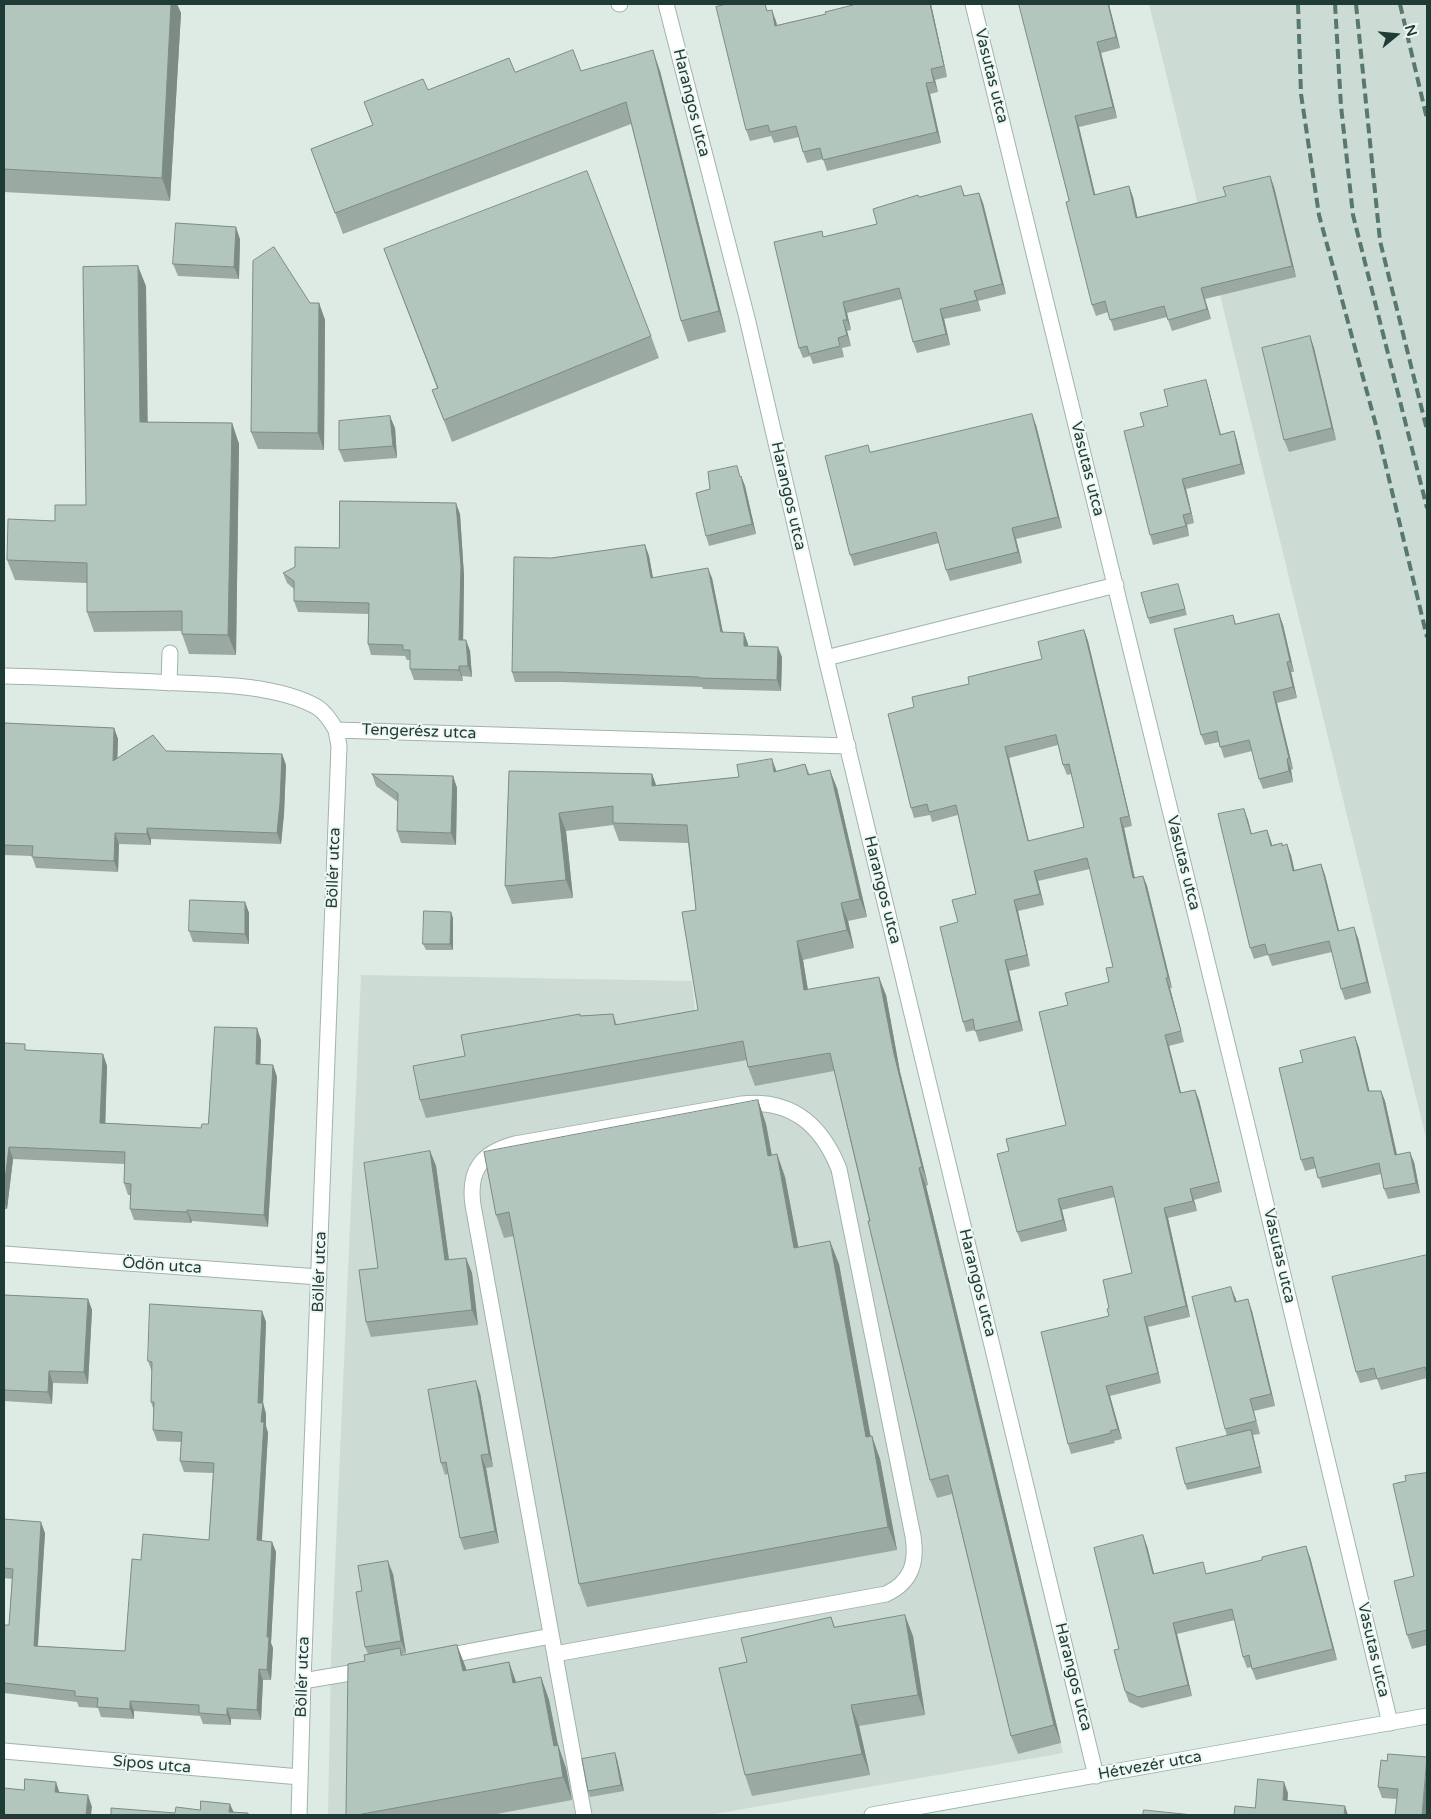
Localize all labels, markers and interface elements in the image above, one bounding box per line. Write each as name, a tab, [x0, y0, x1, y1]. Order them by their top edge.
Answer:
north arrow	[1371, 10, 1421, 60]
text: N	[1401, 23, 1421, 38]
street label: Vasutas utca	[970, 27, 1012, 125]
street label: Harangos utca	[668, 47, 714, 159]
street label: Vasutas utca	[1066, 420, 1108, 518]
street label: Harangos utca	[766, 440, 810, 552]
street label: Tengerész utca	[361, 720, 477, 744]
street label: Vasutas utca	[1162, 814, 1204, 912]
street label: Böllér utca	[323, 827, 345, 909]
street label: Harangos utca	[859, 834, 905, 946]
street label: Vasutas utca	[1259, 1207, 1299, 1305]
street label: Harangos utca	[954, 1227, 1000, 1339]
street label: Böllér utca	[309, 1231, 331, 1313]
street label: Ödön utca	[122, 1254, 202, 1278]
street label: Vasutas utca	[1353, 1601, 1393, 1699]
street label: Harangos utca	[1050, 1621, 1096, 1733]
street label: Böllér utca	[292, 1636, 314, 1718]
street label: Hétvezér utca	[1097, 1747, 1203, 1785]
street label: Sípos utca	[112, 1752, 192, 1778]

